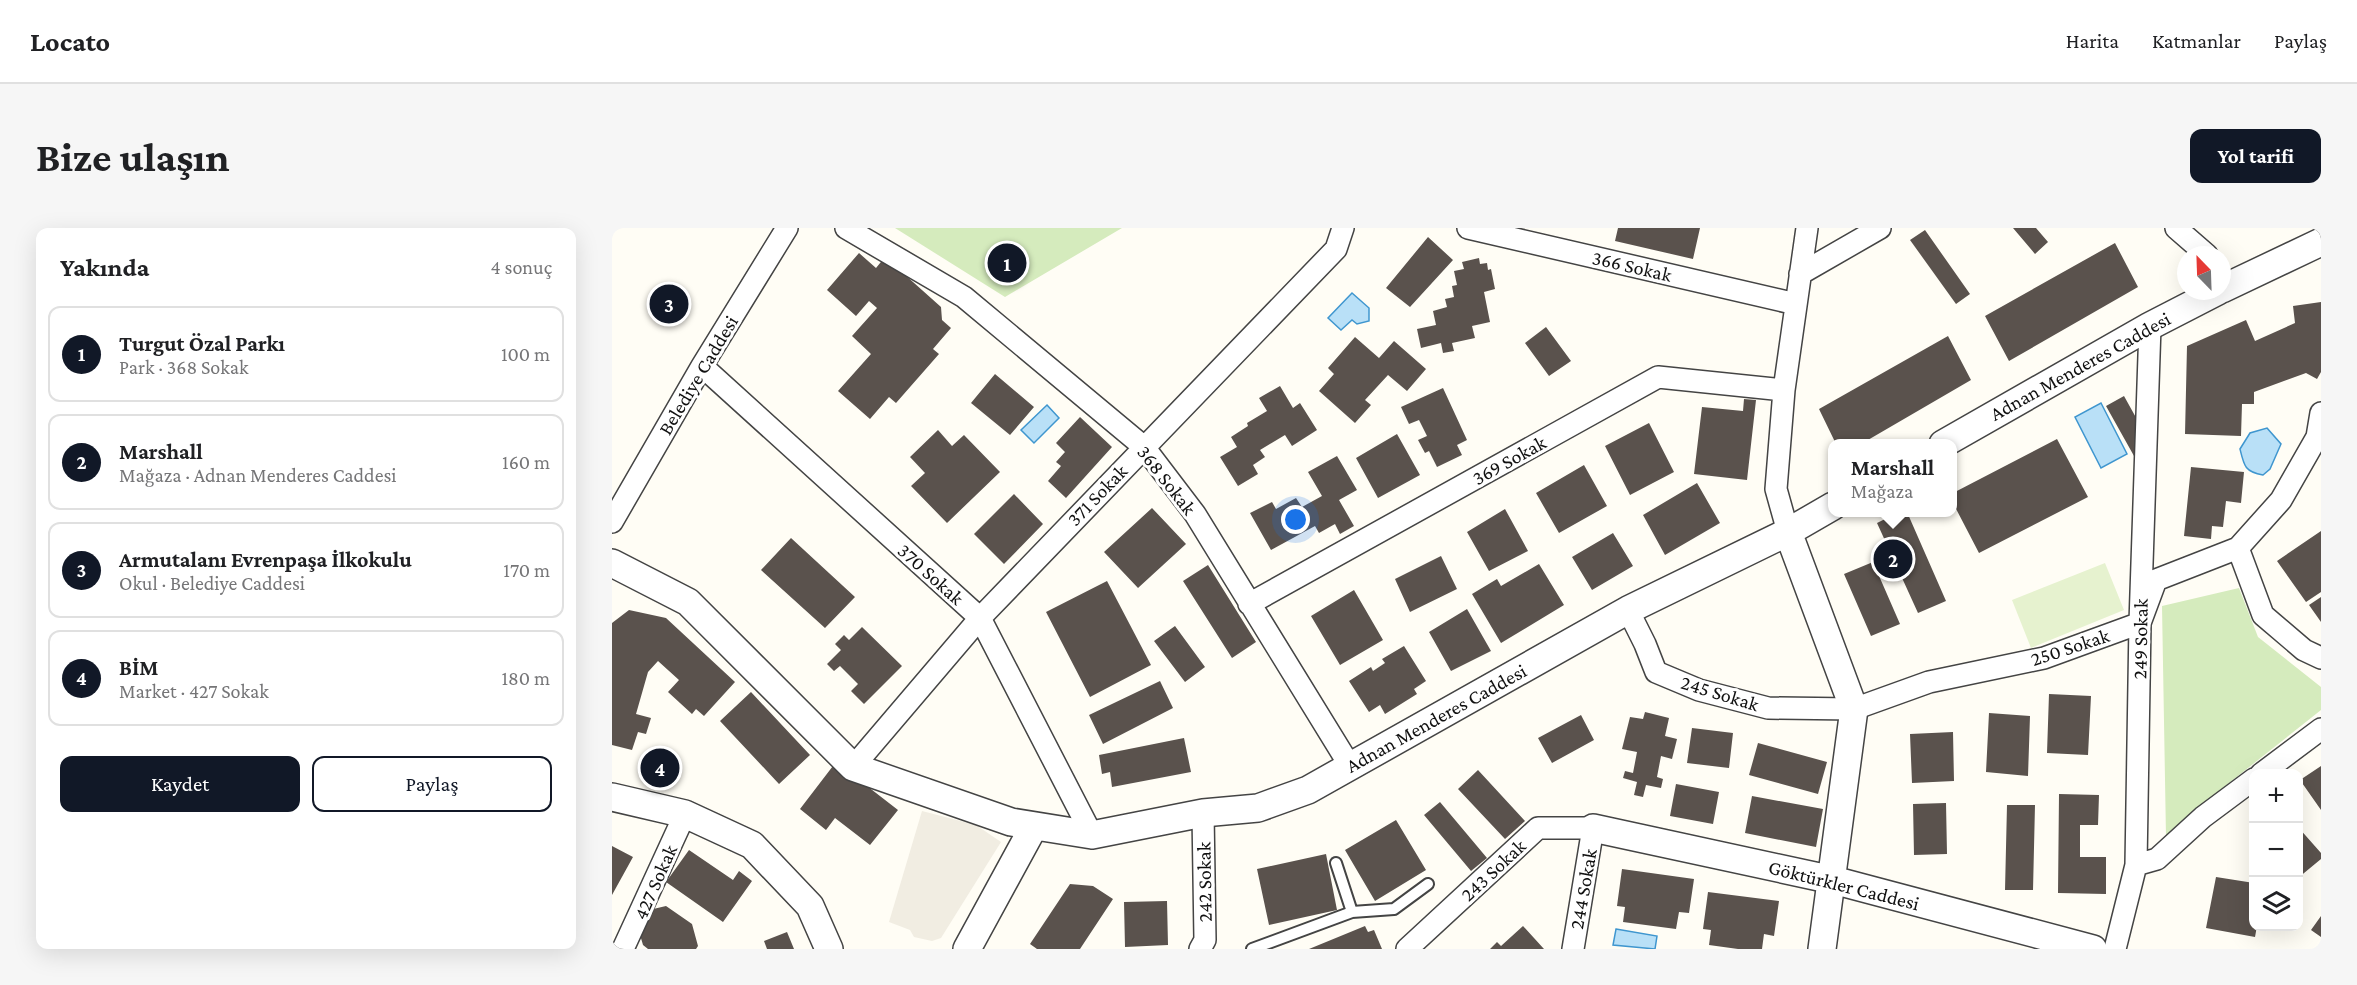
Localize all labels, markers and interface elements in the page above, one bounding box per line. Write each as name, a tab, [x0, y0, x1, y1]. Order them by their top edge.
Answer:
text: Locato	[30, 26, 110, 57]
text: Harita	[2066, 29, 2119, 53]
text: Katmanlar	[2152, 29, 2241, 53]
text: Paylaş	[2274, 29, 2327, 53]
button: Yol tarifi	[2190, 129, 2321, 183]
text: Bize ulaşın	[36, 133, 230, 180]
pin: 1	[988, 240, 1026, 285]
street label: 366 Sokak	[1590, 246, 1674, 286]
north arrow	[2177, 246, 2231, 300]
text: Yakında	[60, 253, 149, 282]
text: 4 sonuç	[491, 256, 552, 278]
pin: 3	[650, 282, 688, 326]
street label: Adnan Menderes Caddesi	[1986, 307, 2174, 425]
street label: Belediye Caddesi	[654, 311, 743, 439]
text: Turgut Özal Parkı	[119, 331, 285, 356]
text: 1	[78, 343, 85, 365]
text: 100 m	[501, 343, 550, 365]
text: Park · 368 Sokak	[119, 356, 249, 378]
street label: 369 Sokak	[1468, 431, 1550, 489]
text: Marshall	[119, 439, 203, 464]
popup	[1828, 439, 1957, 517]
street label: 368 Sokak	[1133, 441, 1201, 519]
text: 2	[76, 451, 87, 473]
text: 160 m	[502, 451, 550, 473]
text: Marshall	[1851, 455, 1934, 480]
street label: 371 Sokak	[1063, 460, 1132, 530]
text: Mağaza · Adnan Menderes Caddesi	[119, 464, 397, 486]
text: Mağaza	[1851, 480, 1913, 502]
your location	[1281, 505, 1310, 534]
pin: 2	[1874, 536, 1912, 582]
street label: 370 Sokak	[894, 539, 969, 610]
text: Armutalanı Evrenpaşa İlkokulu	[119, 547, 412, 572]
text: 3	[77, 559, 86, 581]
text: 170 m	[503, 559, 550, 581]
text: Okul · Belediye Caddesi	[119, 572, 305, 594]
street label: 249 Sokak	[2128, 598, 2152, 680]
street label: 250 Sokak	[2028, 624, 2113, 670]
text: BİM	[119, 655, 159, 680]
street label: Adnan Menderes Caddesi	[1342, 659, 1530, 777]
text: 4	[76, 667, 87, 689]
text: 180 m	[501, 667, 550, 689]
street label: 245 Sokak	[1678, 671, 1762, 715]
text: Market · 427 Sokak	[119, 680, 269, 702]
pin: 4	[640, 746, 680, 790]
button: Kaydet	[60, 756, 300, 812]
button: Paylaş	[312, 756, 552, 812]
map controls	[2249, 769, 2303, 931]
button: +	[2249, 769, 2303, 823]
button: −	[2249, 823, 2303, 877]
street label: 243 Sokak	[1456, 834, 1530, 905]
street label: 427 Sokak	[629, 841, 681, 923]
street label: 242 Sokak	[1192, 841, 1216, 922]
street label: 244 Sokak	[1565, 847, 1601, 931]
street label: Göktürkler Caddesi	[1766, 856, 1922, 914]
button: layers	[2249, 877, 2303, 931]

